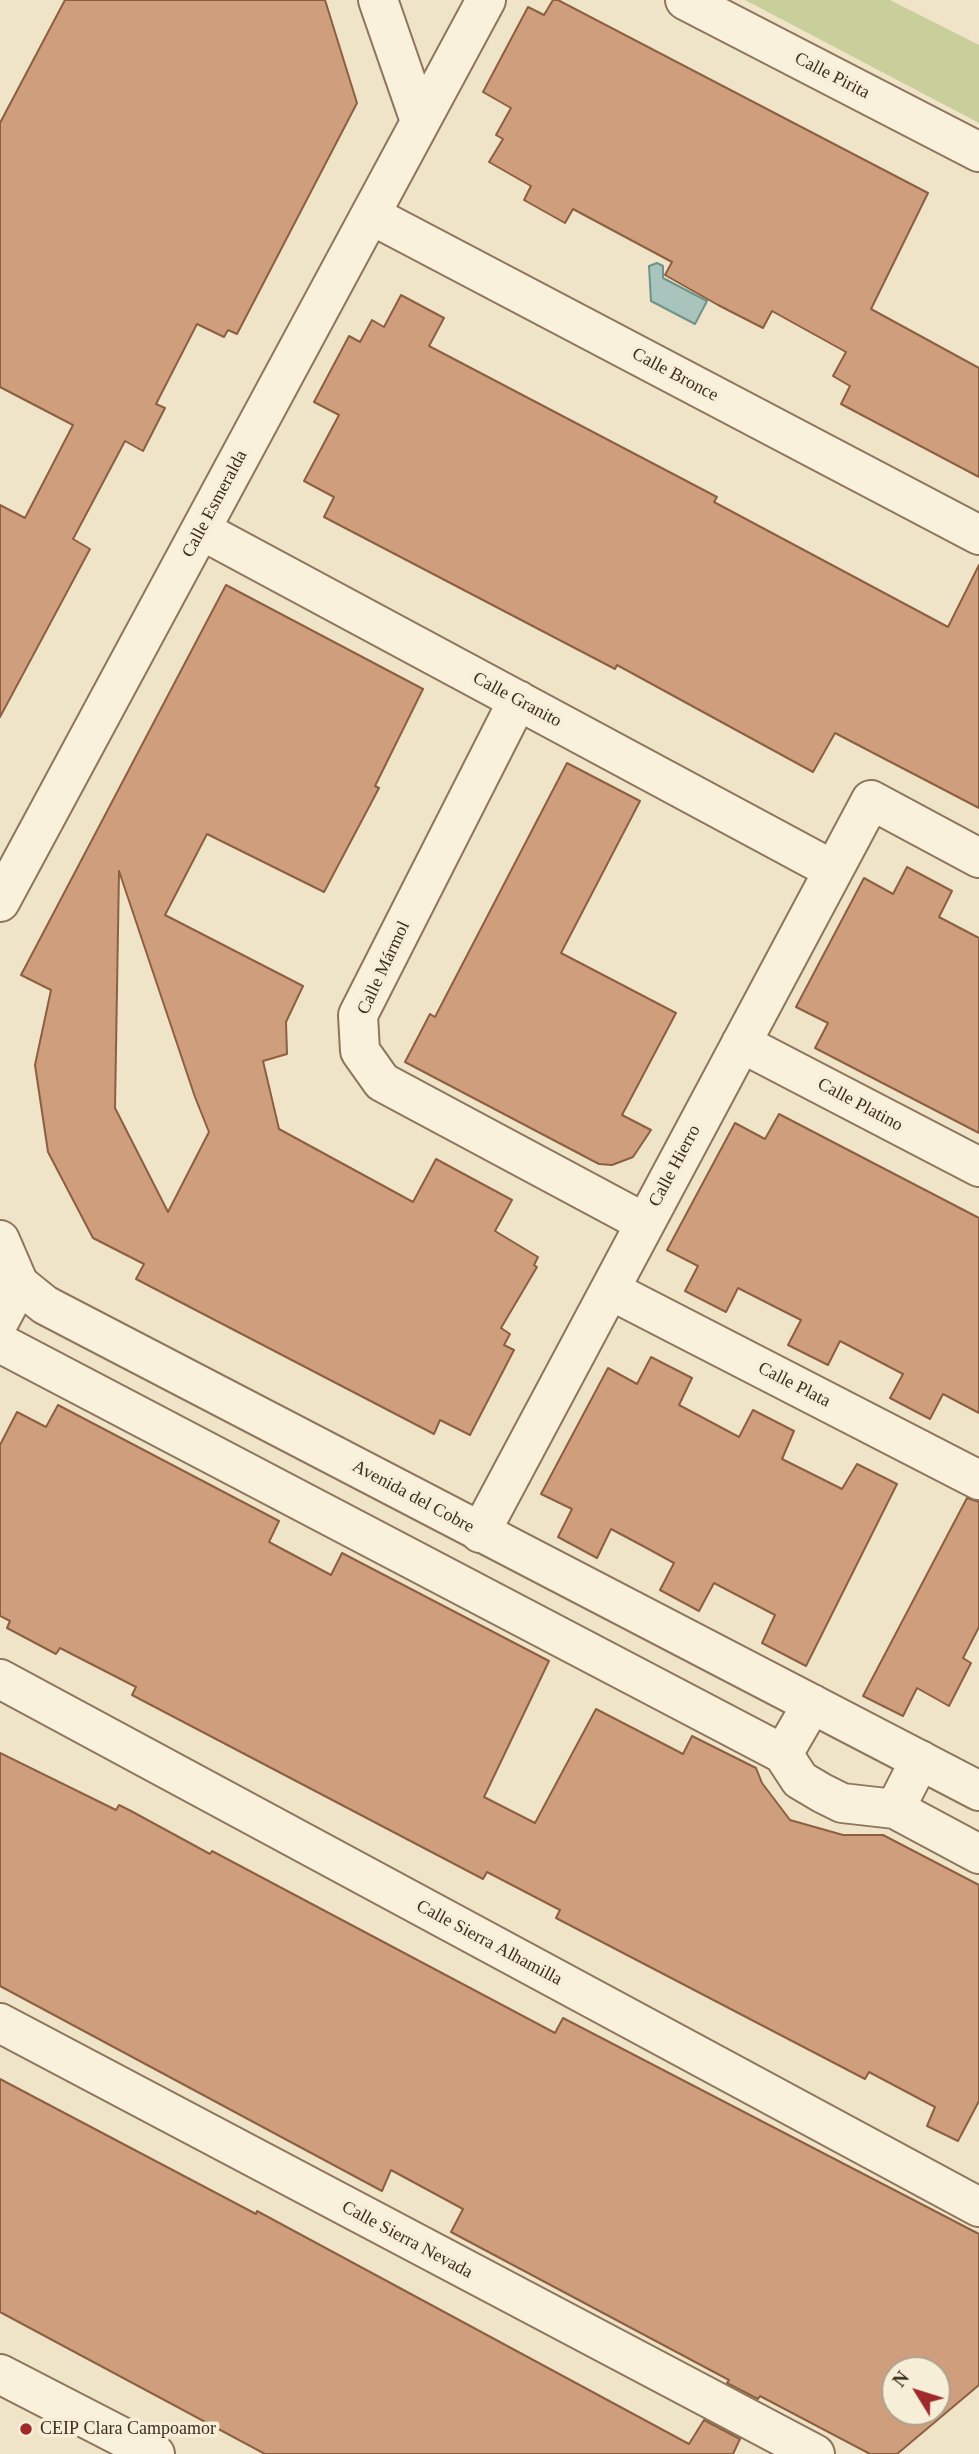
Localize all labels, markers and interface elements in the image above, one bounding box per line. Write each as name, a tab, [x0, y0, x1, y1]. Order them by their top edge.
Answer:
street label: Calle Pirita	[791, 48, 873, 104]
street label: Calle Bronce	[628, 343, 722, 407]
street label: Calle Esmeralda	[178, 447, 252, 561]
street label: Calle Granito	[469, 668, 565, 732]
street label: Calle Mármol	[353, 918, 415, 1018]
street label: Calle Platino	[814, 1074, 906, 1136]
street label: Calle Hierro	[644, 1121, 706, 1211]
street label: Calle Plata	[754, 1358, 834, 1412]
street label: Avenida del Cobre	[348, 1456, 478, 1538]
street label: Calle Sierra Alhamilla	[412, 1895, 566, 1991]
street label: Calle Sierra Nevada	[338, 2196, 476, 2284]
north arrow	[881, 2356, 951, 2426]
text: N	[888, 2367, 913, 2391]
place label: CEIP Clara Campoamor	[40, 2418, 216, 2440]
marker: CEIP Clara Campoamor	[18, 2421, 34, 2437]

